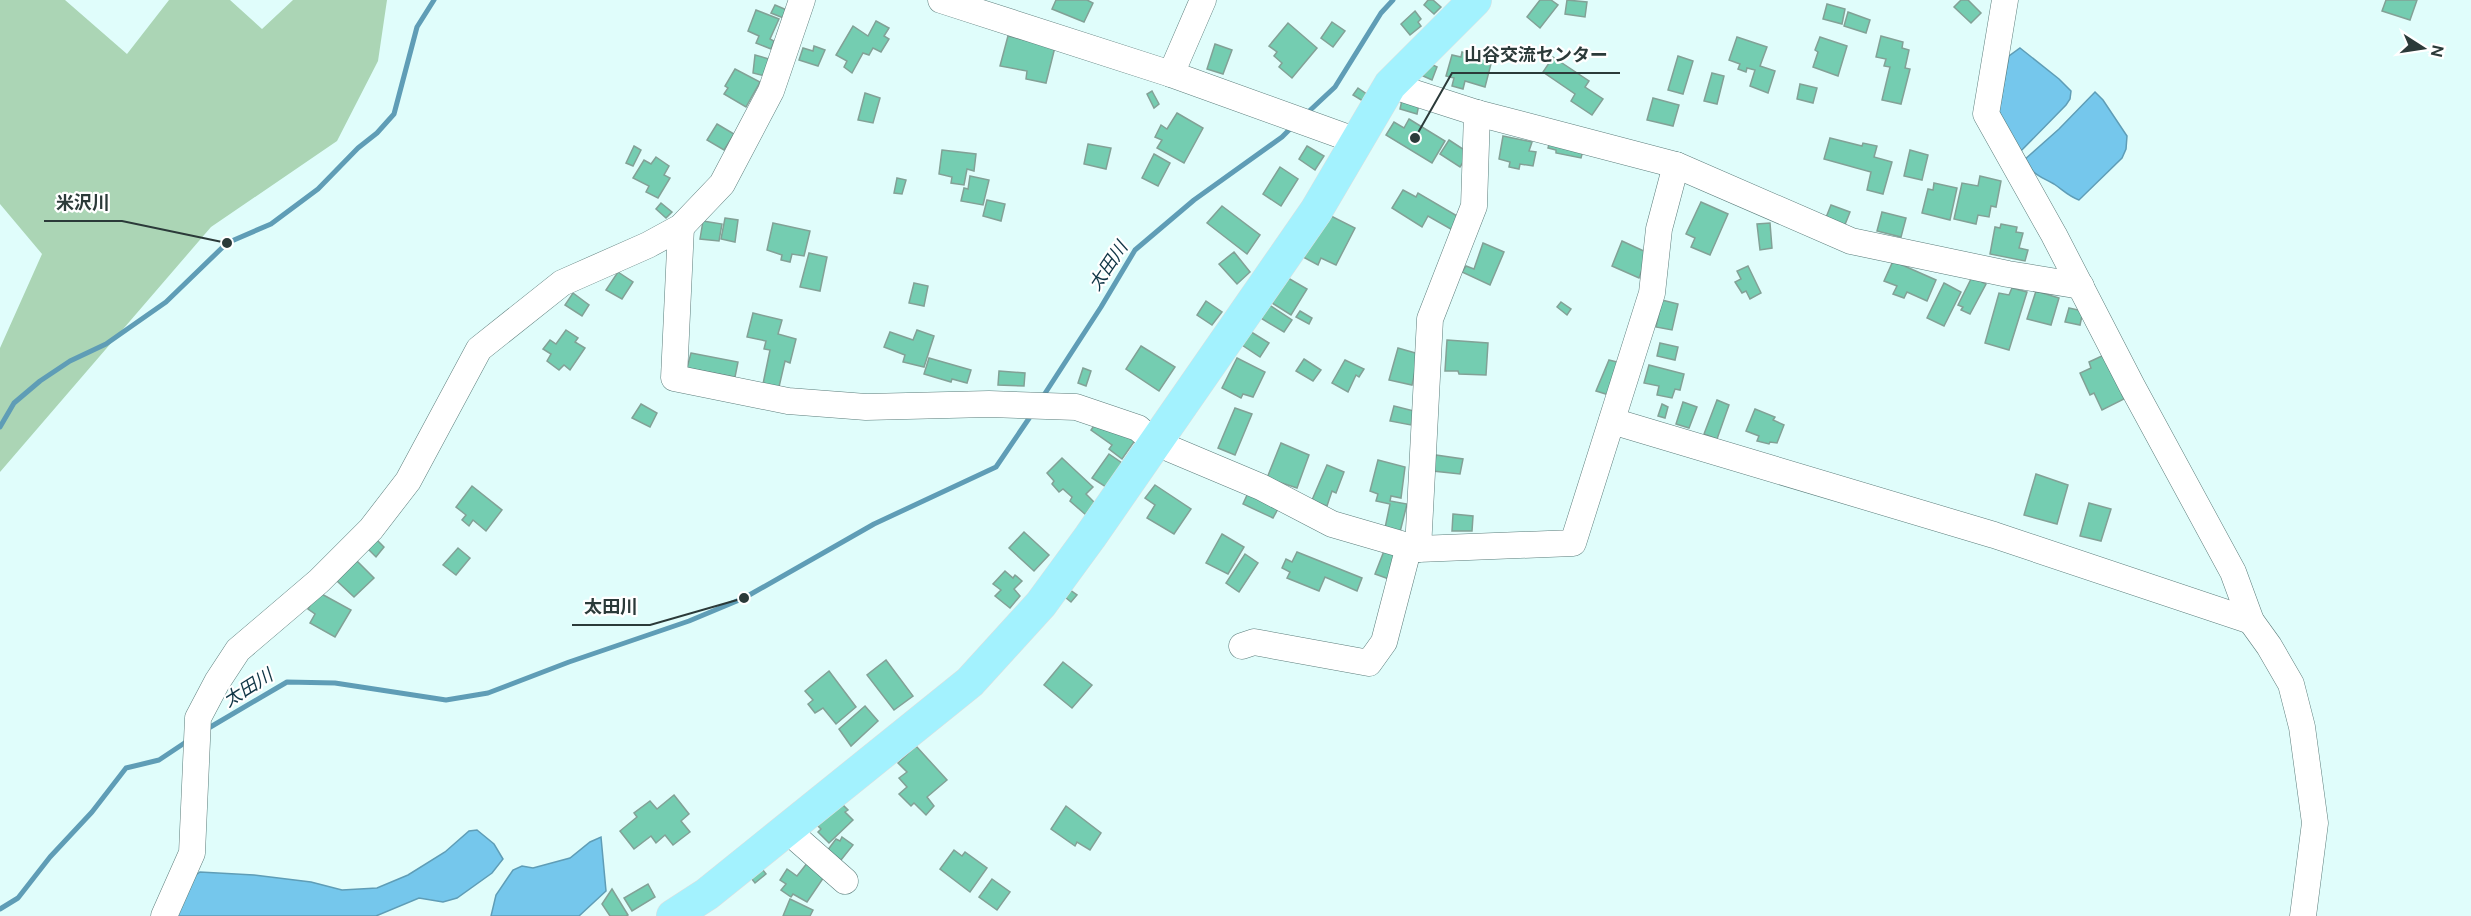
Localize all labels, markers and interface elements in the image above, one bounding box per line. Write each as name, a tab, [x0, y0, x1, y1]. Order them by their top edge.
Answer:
north arrow	[2393, 18, 2453, 78]
callout: 山谷交流センター	[1452, 37, 1620, 73]
text: 山谷交流センター	[1464, 43, 1608, 67]
text: N	[2426, 43, 2449, 59]
callout: 米沢川	[44, 185, 122, 221]
text: 米沢川	[56, 191, 110, 215]
water label: 太田川	[1083, 235, 1134, 295]
callout: 太田川	[572, 589, 650, 625]
text: 太田川	[584, 595, 638, 619]
water label: 太田川	[219, 662, 279, 712]

